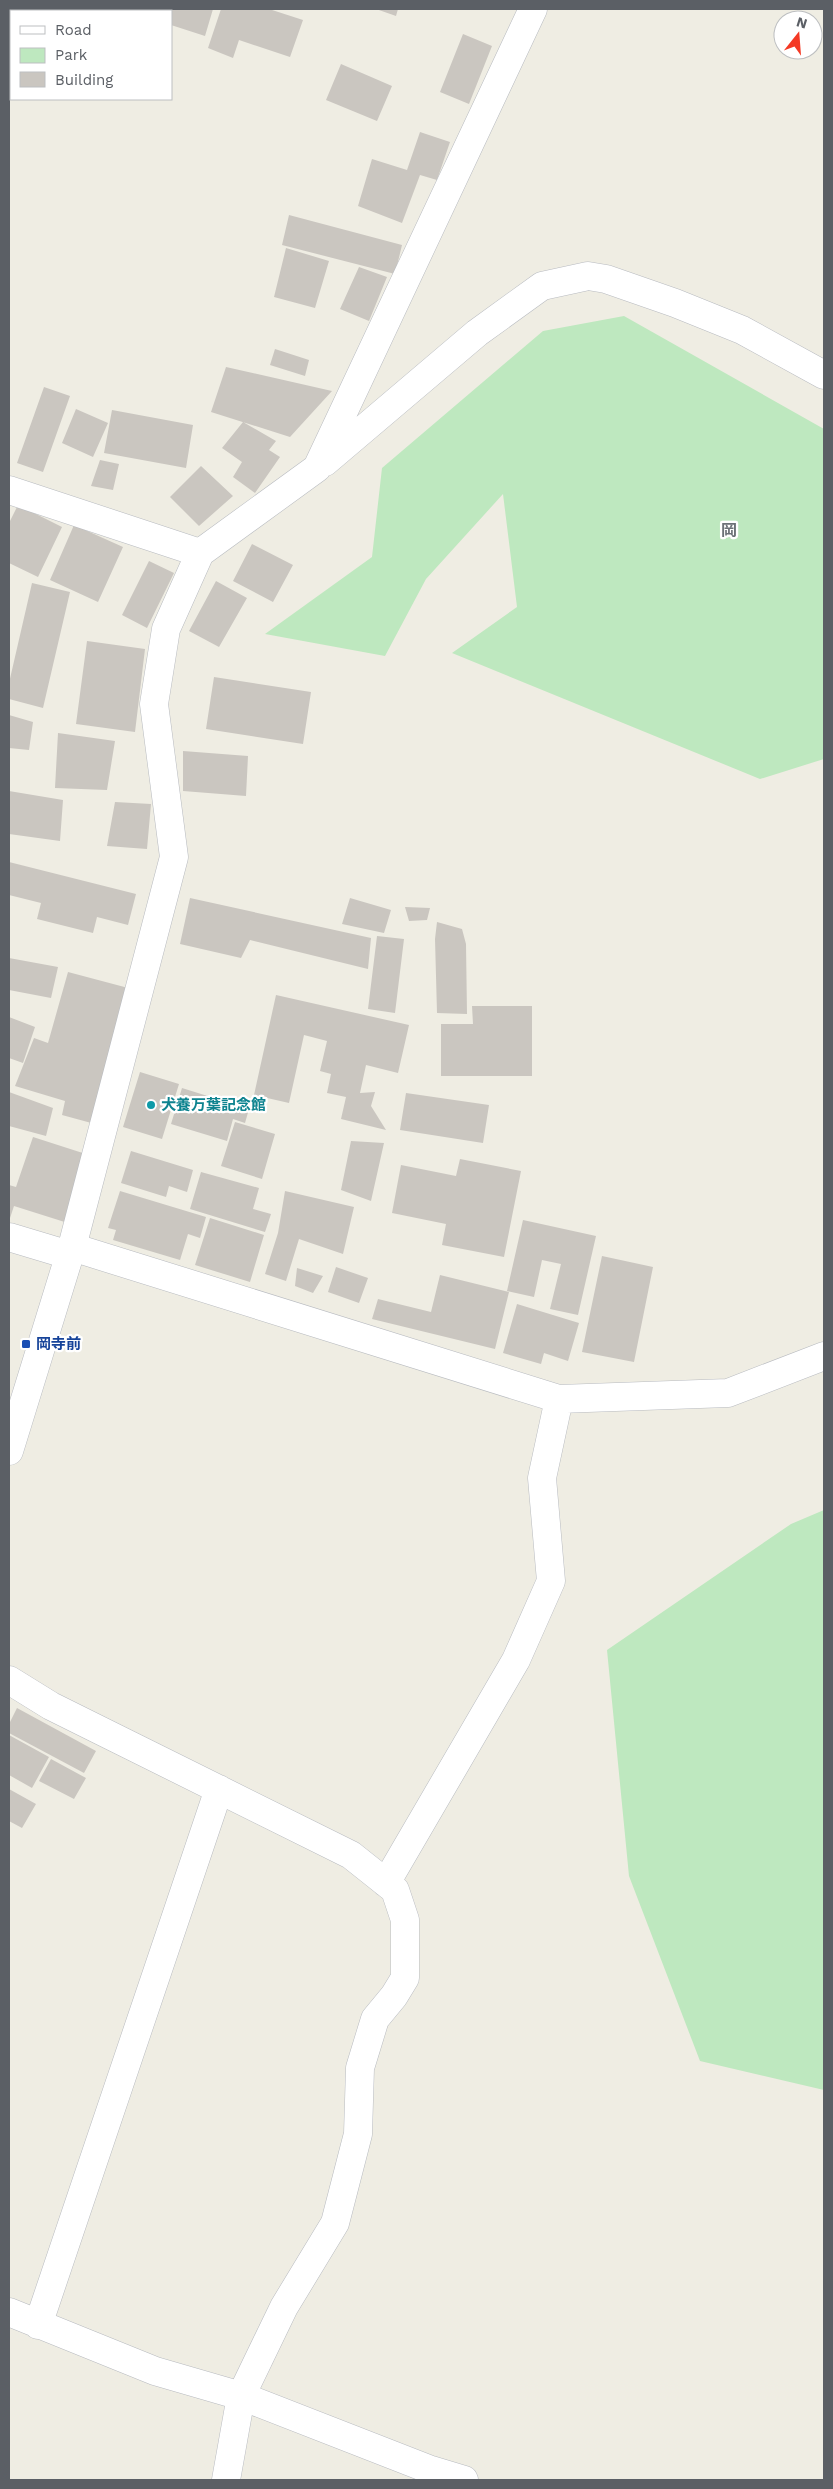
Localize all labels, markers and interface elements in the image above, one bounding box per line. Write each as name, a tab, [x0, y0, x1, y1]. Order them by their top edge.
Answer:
legend	[10, 10, 172, 100]
north arrow	[773, 10, 823, 60]
text: N	[795, 13, 809, 32]
text: Road	[55, 21, 92, 39]
text: Park	[55, 46, 88, 64]
text: Building	[55, 71, 113, 89]
district label: 岡	[721, 521, 737, 540]
place label: 犬養万葉記念館	[161, 1096, 266, 1114]
marker: 犬養万葉記念館	[145, 1099, 157, 1111]
place label: 岡寺前	[36, 1335, 81, 1353]
marker: 岡寺前	[20, 1338, 32, 1350]

